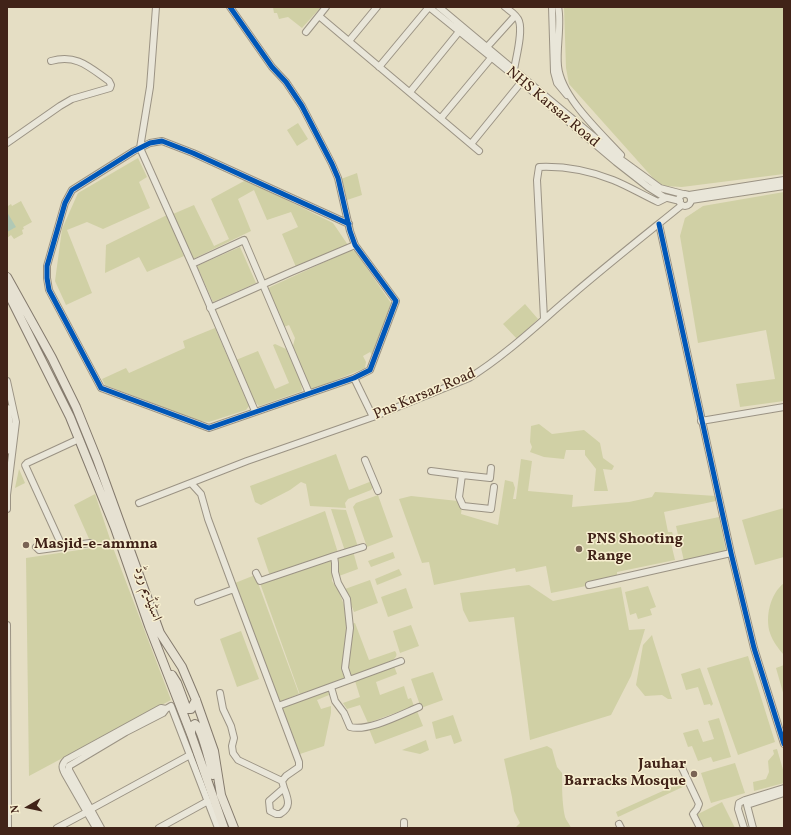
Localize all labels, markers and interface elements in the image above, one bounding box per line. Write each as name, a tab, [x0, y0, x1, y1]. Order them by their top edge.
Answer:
street label: NHS Karsaz Road	[502, 64, 602, 152]
street label: Pns Karsaz Road	[371, 365, 479, 425]
place label: PNS Shooting Range	[587, 531, 683, 566]
place label: Masjid-e-ammna	[34, 536, 158, 554]
marker: Masjid-e-ammna	[21, 540, 31, 550]
marker: PNS Shooting Range	[574, 544, 584, 554]
street label: اسٹیڈیم روڈ	[129, 564, 165, 624]
place label: Jauhar Barracks Mosque	[564, 756, 686, 791]
marker: Jauhar Barracks Mosque	[689, 769, 699, 779]
north arrow	[8, 787, 48, 827]
text: N	[8, 804, 24, 814]

